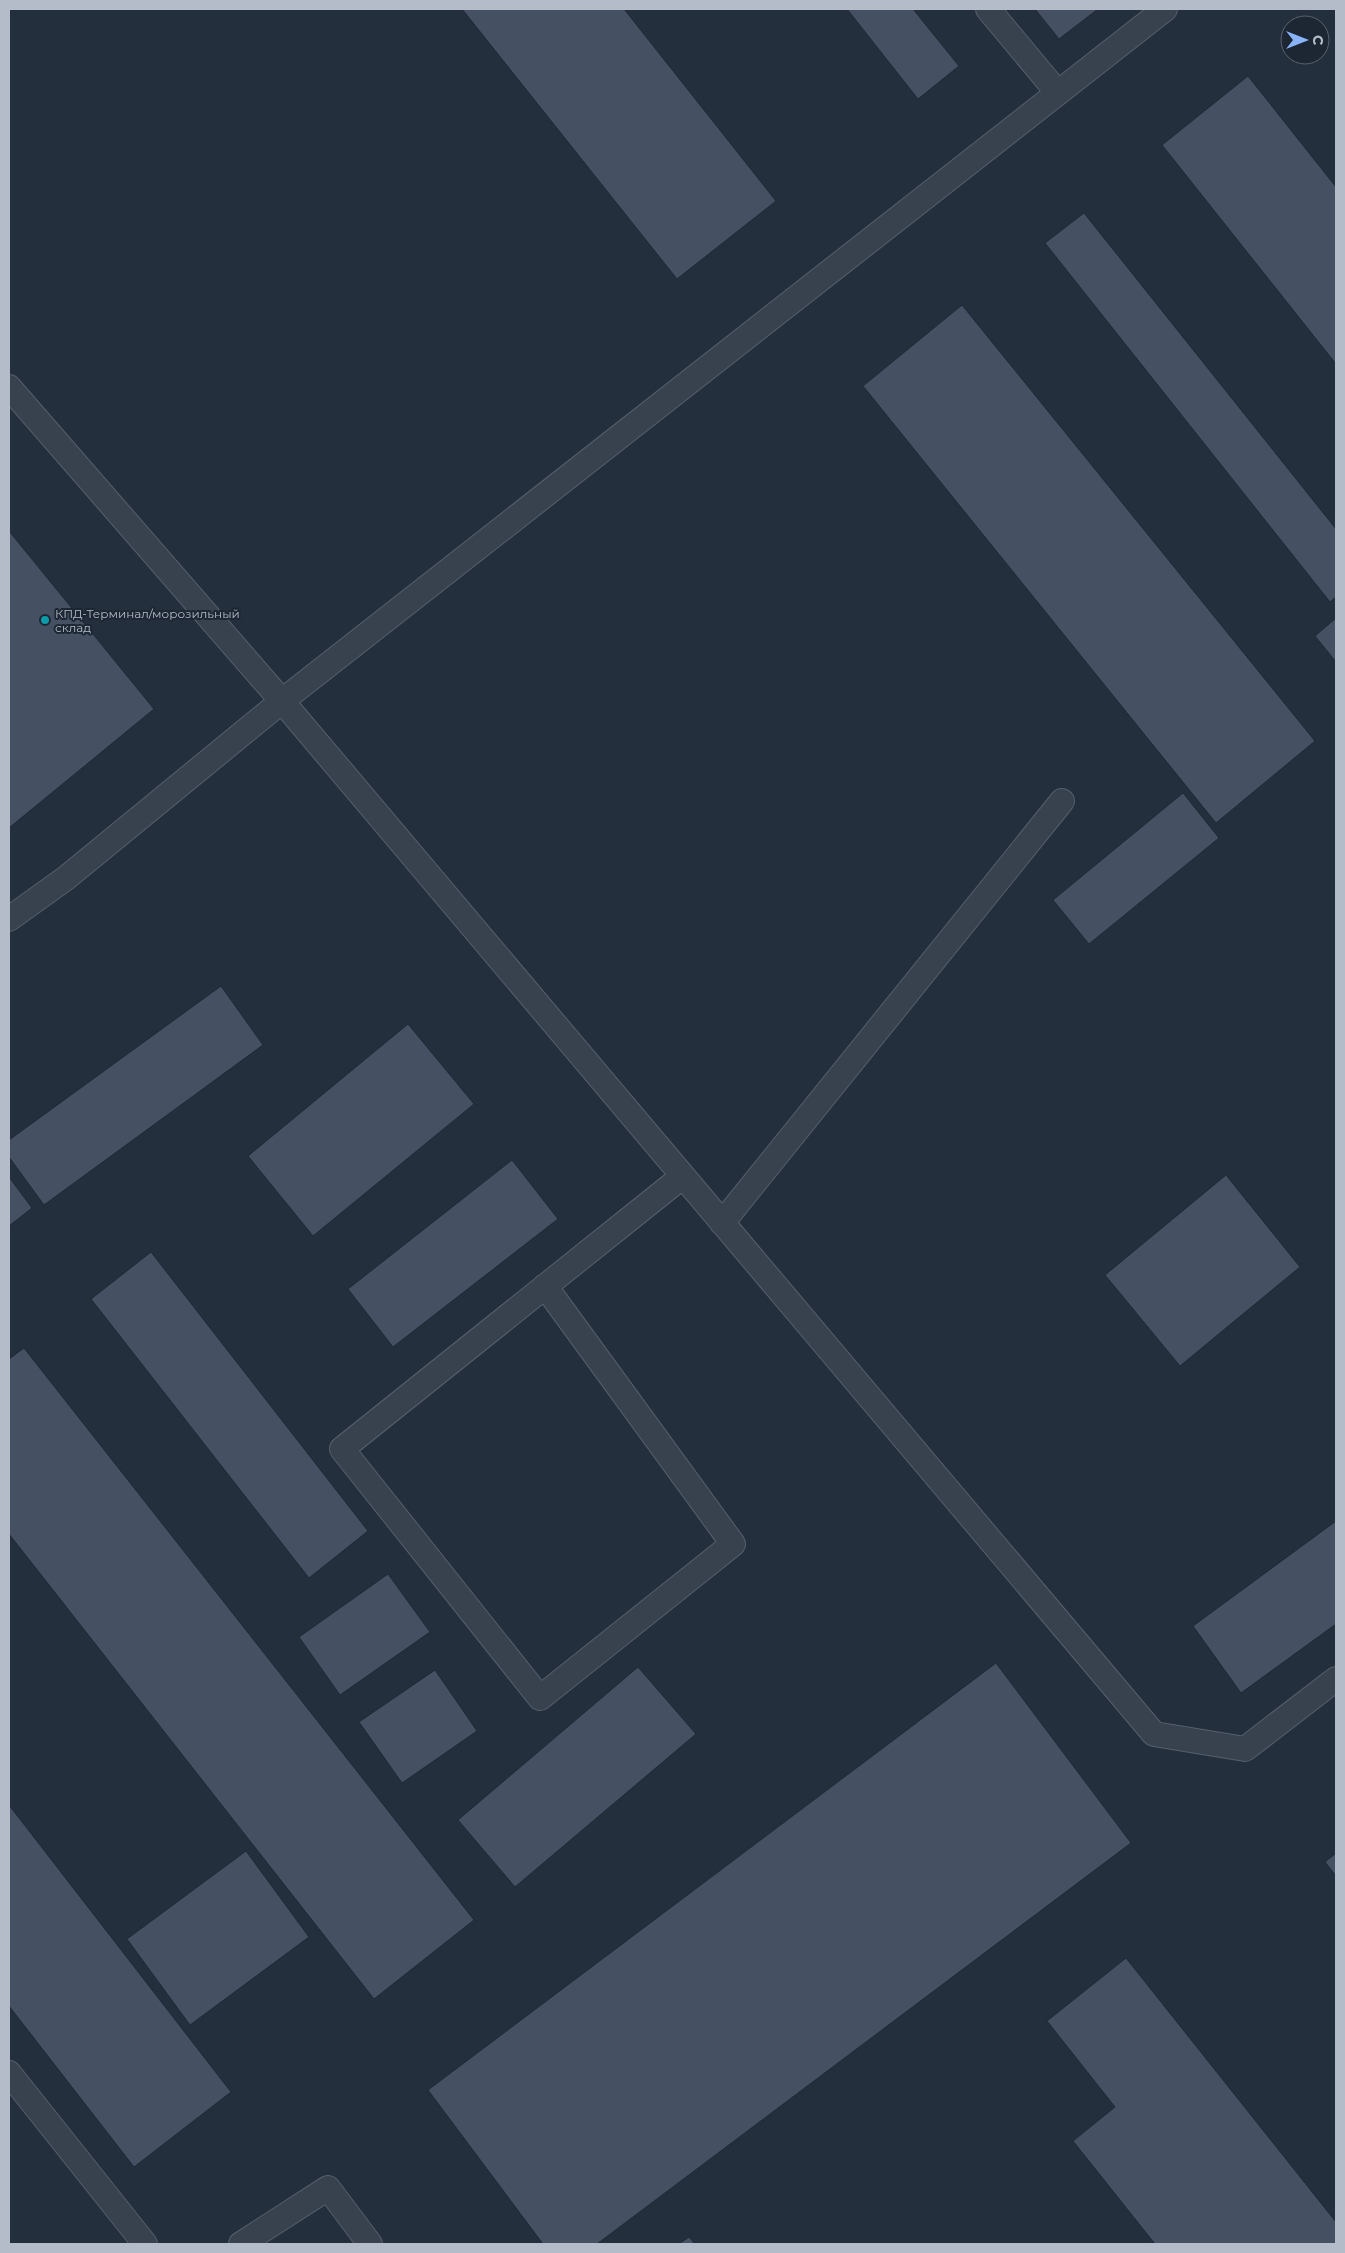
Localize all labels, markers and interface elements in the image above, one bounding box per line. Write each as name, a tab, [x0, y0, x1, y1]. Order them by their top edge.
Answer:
north arrow	[1280, 15, 1330, 65]
text: С	[1309, 35, 1327, 45]
place label: КПД-Терминал/морозильный склад	[55, 606, 240, 635]
marker: КПД-Терминал/морозильный склад	[39, 614, 51, 626]

